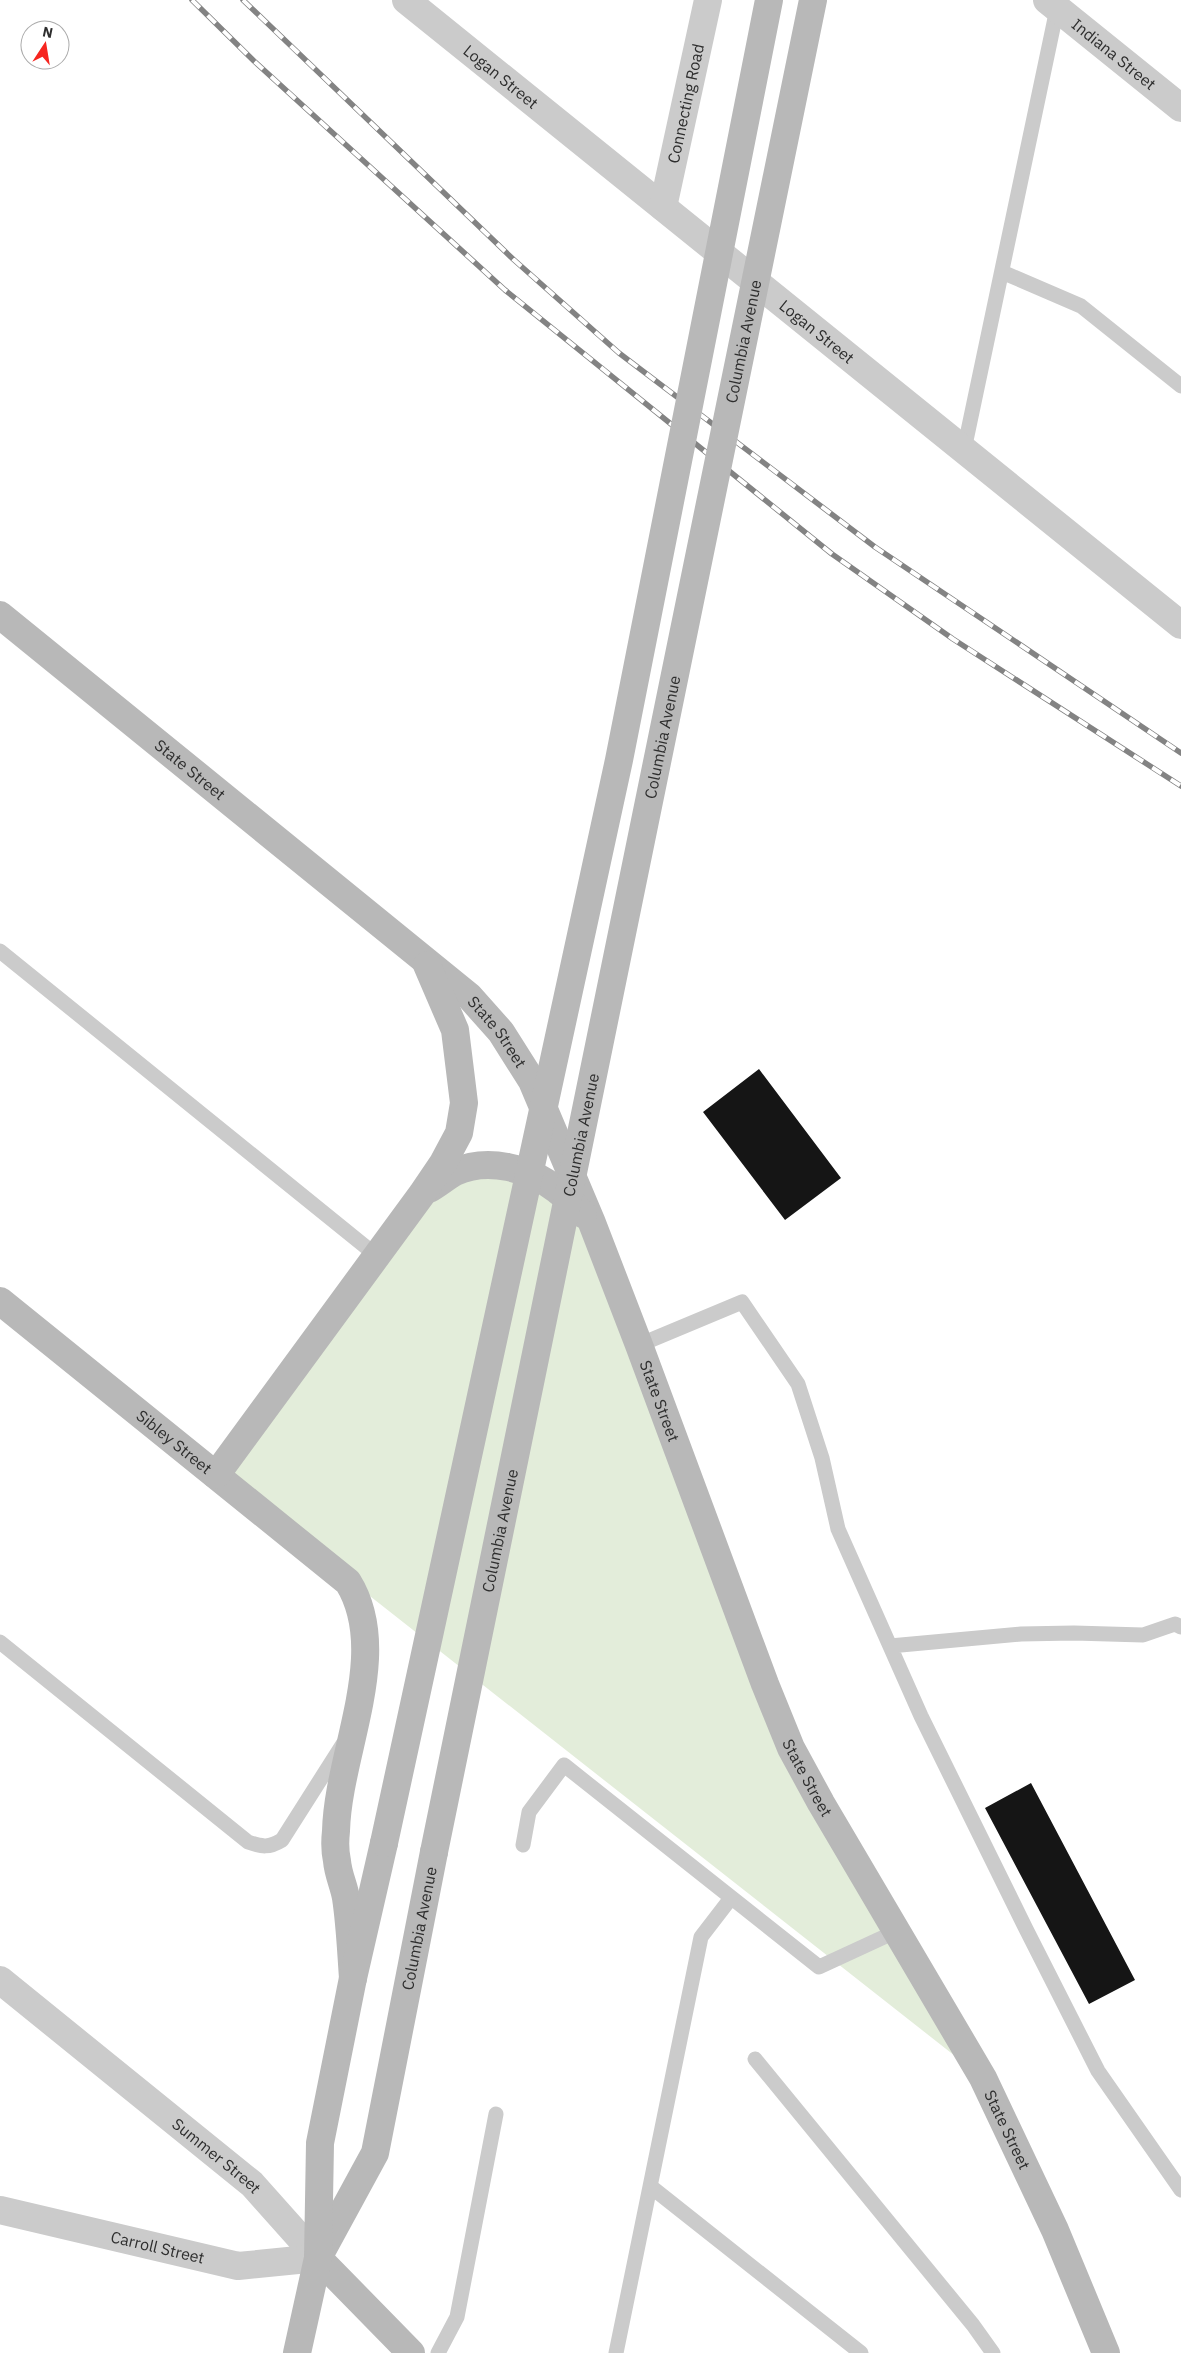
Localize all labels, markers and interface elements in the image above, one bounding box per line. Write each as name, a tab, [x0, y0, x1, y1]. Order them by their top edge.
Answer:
street label: Indiana Street	[1068, 14, 1160, 94]
north arrow	[20, 20, 70, 70]
text: N	[41, 22, 55, 42]
street label: Logan Street	[459, 40, 543, 113]
street label: Connecting Road	[663, 42, 708, 165]
street label: Columbia Avenue	[721, 278, 766, 405]
street label: Logan Street	[775, 295, 859, 368]
street label: Columbia Avenue	[640, 673, 685, 801]
street label: State Street	[151, 735, 230, 804]
street label: State Street	[464, 992, 531, 1071]
street label: Columbia Avenue	[558, 1071, 603, 1198]
street label: State Street	[636, 1357, 684, 1445]
street label: Sibley Street	[132, 1405, 216, 1478]
street label: Columbia Avenue	[477, 1467, 522, 1594]
street label: State Street	[778, 1736, 837, 1820]
street label: Columbia Avenue	[397, 1865, 441, 1992]
street label: State Street	[980, 2087, 1035, 2173]
street label: Summer Street	[168, 2114, 266, 2197]
street label: Carroll Street	[109, 2226, 206, 2268]

